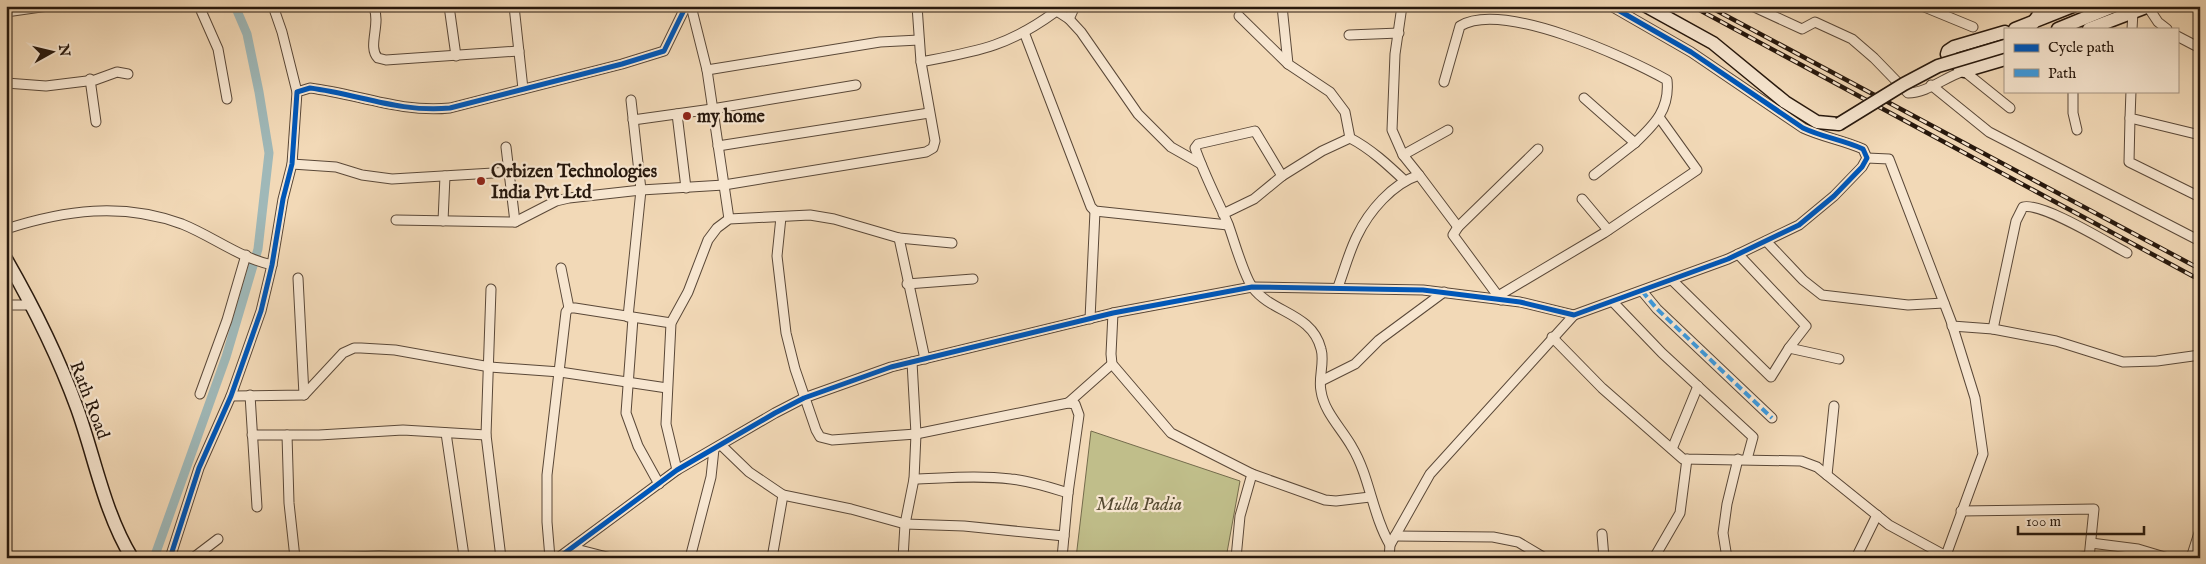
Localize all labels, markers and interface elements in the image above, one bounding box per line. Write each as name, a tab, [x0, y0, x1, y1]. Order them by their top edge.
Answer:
north arrow	[28, 28, 78, 78]
legend	[2004, 28, 2178, 92]
text: Cycle path	[2048, 38, 2114, 57]
text: N	[54, 42, 74, 58]
text: Path	[2048, 64, 2076, 83]
place label: my home	[697, 106, 766, 129]
marker: my home	[681, 110, 693, 122]
place label: Orbizen Technologies India Pvt Ltd	[491, 161, 658, 205]
marker: Orbizen Technologies India Pvt Ltd	[475, 175, 487, 187]
street label: Rath Road	[63, 358, 114, 443]
park label: Mulla Padia	[1096, 494, 1182, 517]
scale bar	[2018, 504, 2145, 536]
text: 100 m	[2026, 512, 2062, 531]

